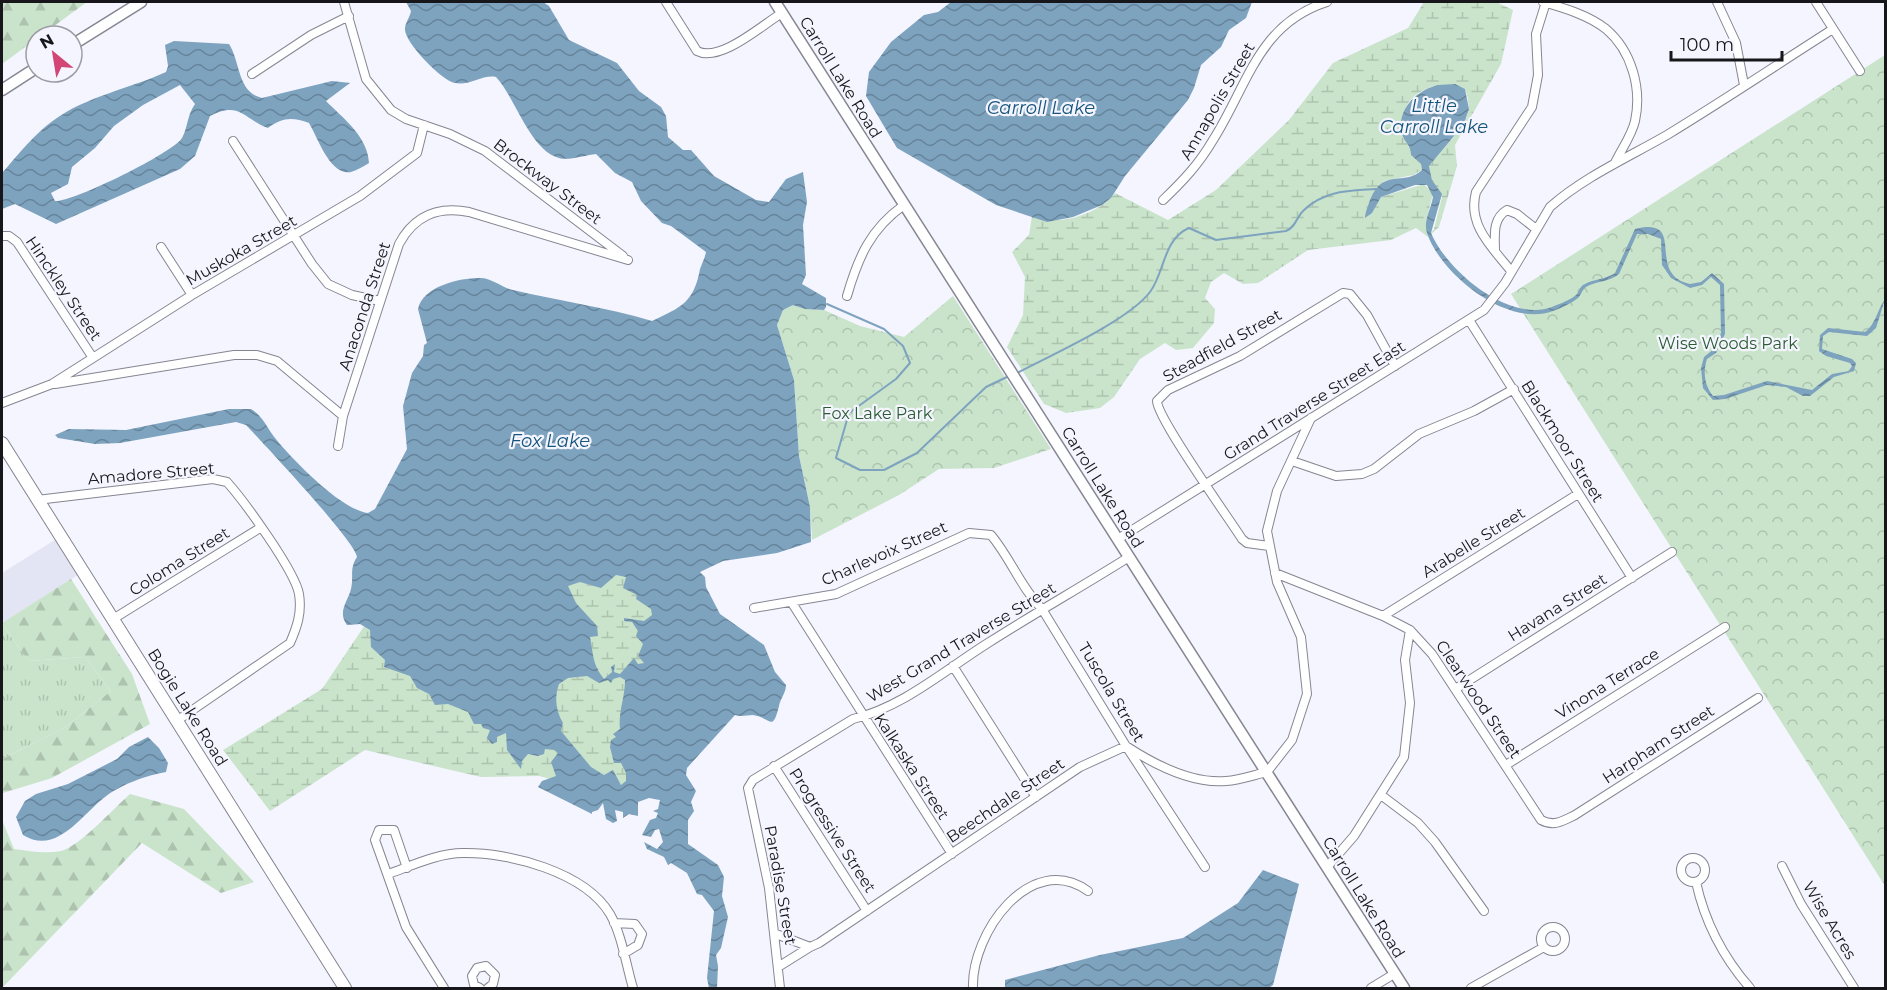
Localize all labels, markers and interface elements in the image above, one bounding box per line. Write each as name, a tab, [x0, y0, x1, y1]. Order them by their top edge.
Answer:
street label: Carroll Lake Road	[795, 13, 886, 142]
north arrow	[24, 24, 84, 84]
scale bar	[1671, 24, 1782, 62]
text: N	[36, 30, 57, 53]
text: 100 m	[1680, 34, 1734, 56]
street label: Annapolis Street	[1176, 39, 1259, 163]
water label: Little Carroll Lake	[1380, 95, 1488, 138]
water label: Carroll Lake	[987, 97, 1095, 119]
street label: Brockway Street	[490, 135, 606, 229]
street label: Muskoka Street	[183, 211, 300, 290]
street label: Hinckley Street	[22, 233, 106, 344]
street label: Anaconda Street	[335, 239, 394, 373]
street label: Steadfield Street	[1160, 305, 1285, 386]
park label: Wise Woods Park	[1658, 334, 1798, 353]
street label: Grand Traverse Street East	[1220, 336, 1409, 464]
street label: Blackmoor Street	[1517, 377, 1608, 506]
park label: Fox Lake Park	[822, 404, 933, 423]
street label: Carroll Lake Road	[1057, 423, 1148, 552]
water label: Fox Lake	[510, 430, 590, 452]
street label: Amadore Street	[87, 458, 216, 489]
street label: Arabelle Street	[1418, 503, 1529, 582]
street label: Charlevoix Street	[818, 517, 950, 590]
street label: Coloma Street	[126, 523, 233, 600]
street label: Havana Street	[1504, 569, 1611, 645]
street label: West Grand Traverse Street	[863, 578, 1060, 706]
street label: Clearwood Street	[1432, 637, 1525, 762]
street label: Tuscola Street	[1074, 639, 1149, 746]
street label: Vinona Terrace	[1552, 644, 1663, 723]
street label: Bogie Lake Road	[144, 645, 231, 770]
street label: Harpham Street	[1599, 701, 1718, 788]
street label: Kalkaska Street	[870, 710, 953, 823]
street label: Beechdale Street	[943, 754, 1068, 847]
street label: Progressive Street	[785, 764, 880, 897]
street label: Paradise Street	[761, 824, 800, 947]
street label: Carroll Lake Road	[1318, 833, 1409, 962]
street label: Wise Acres	[1799, 878, 1860, 963]

